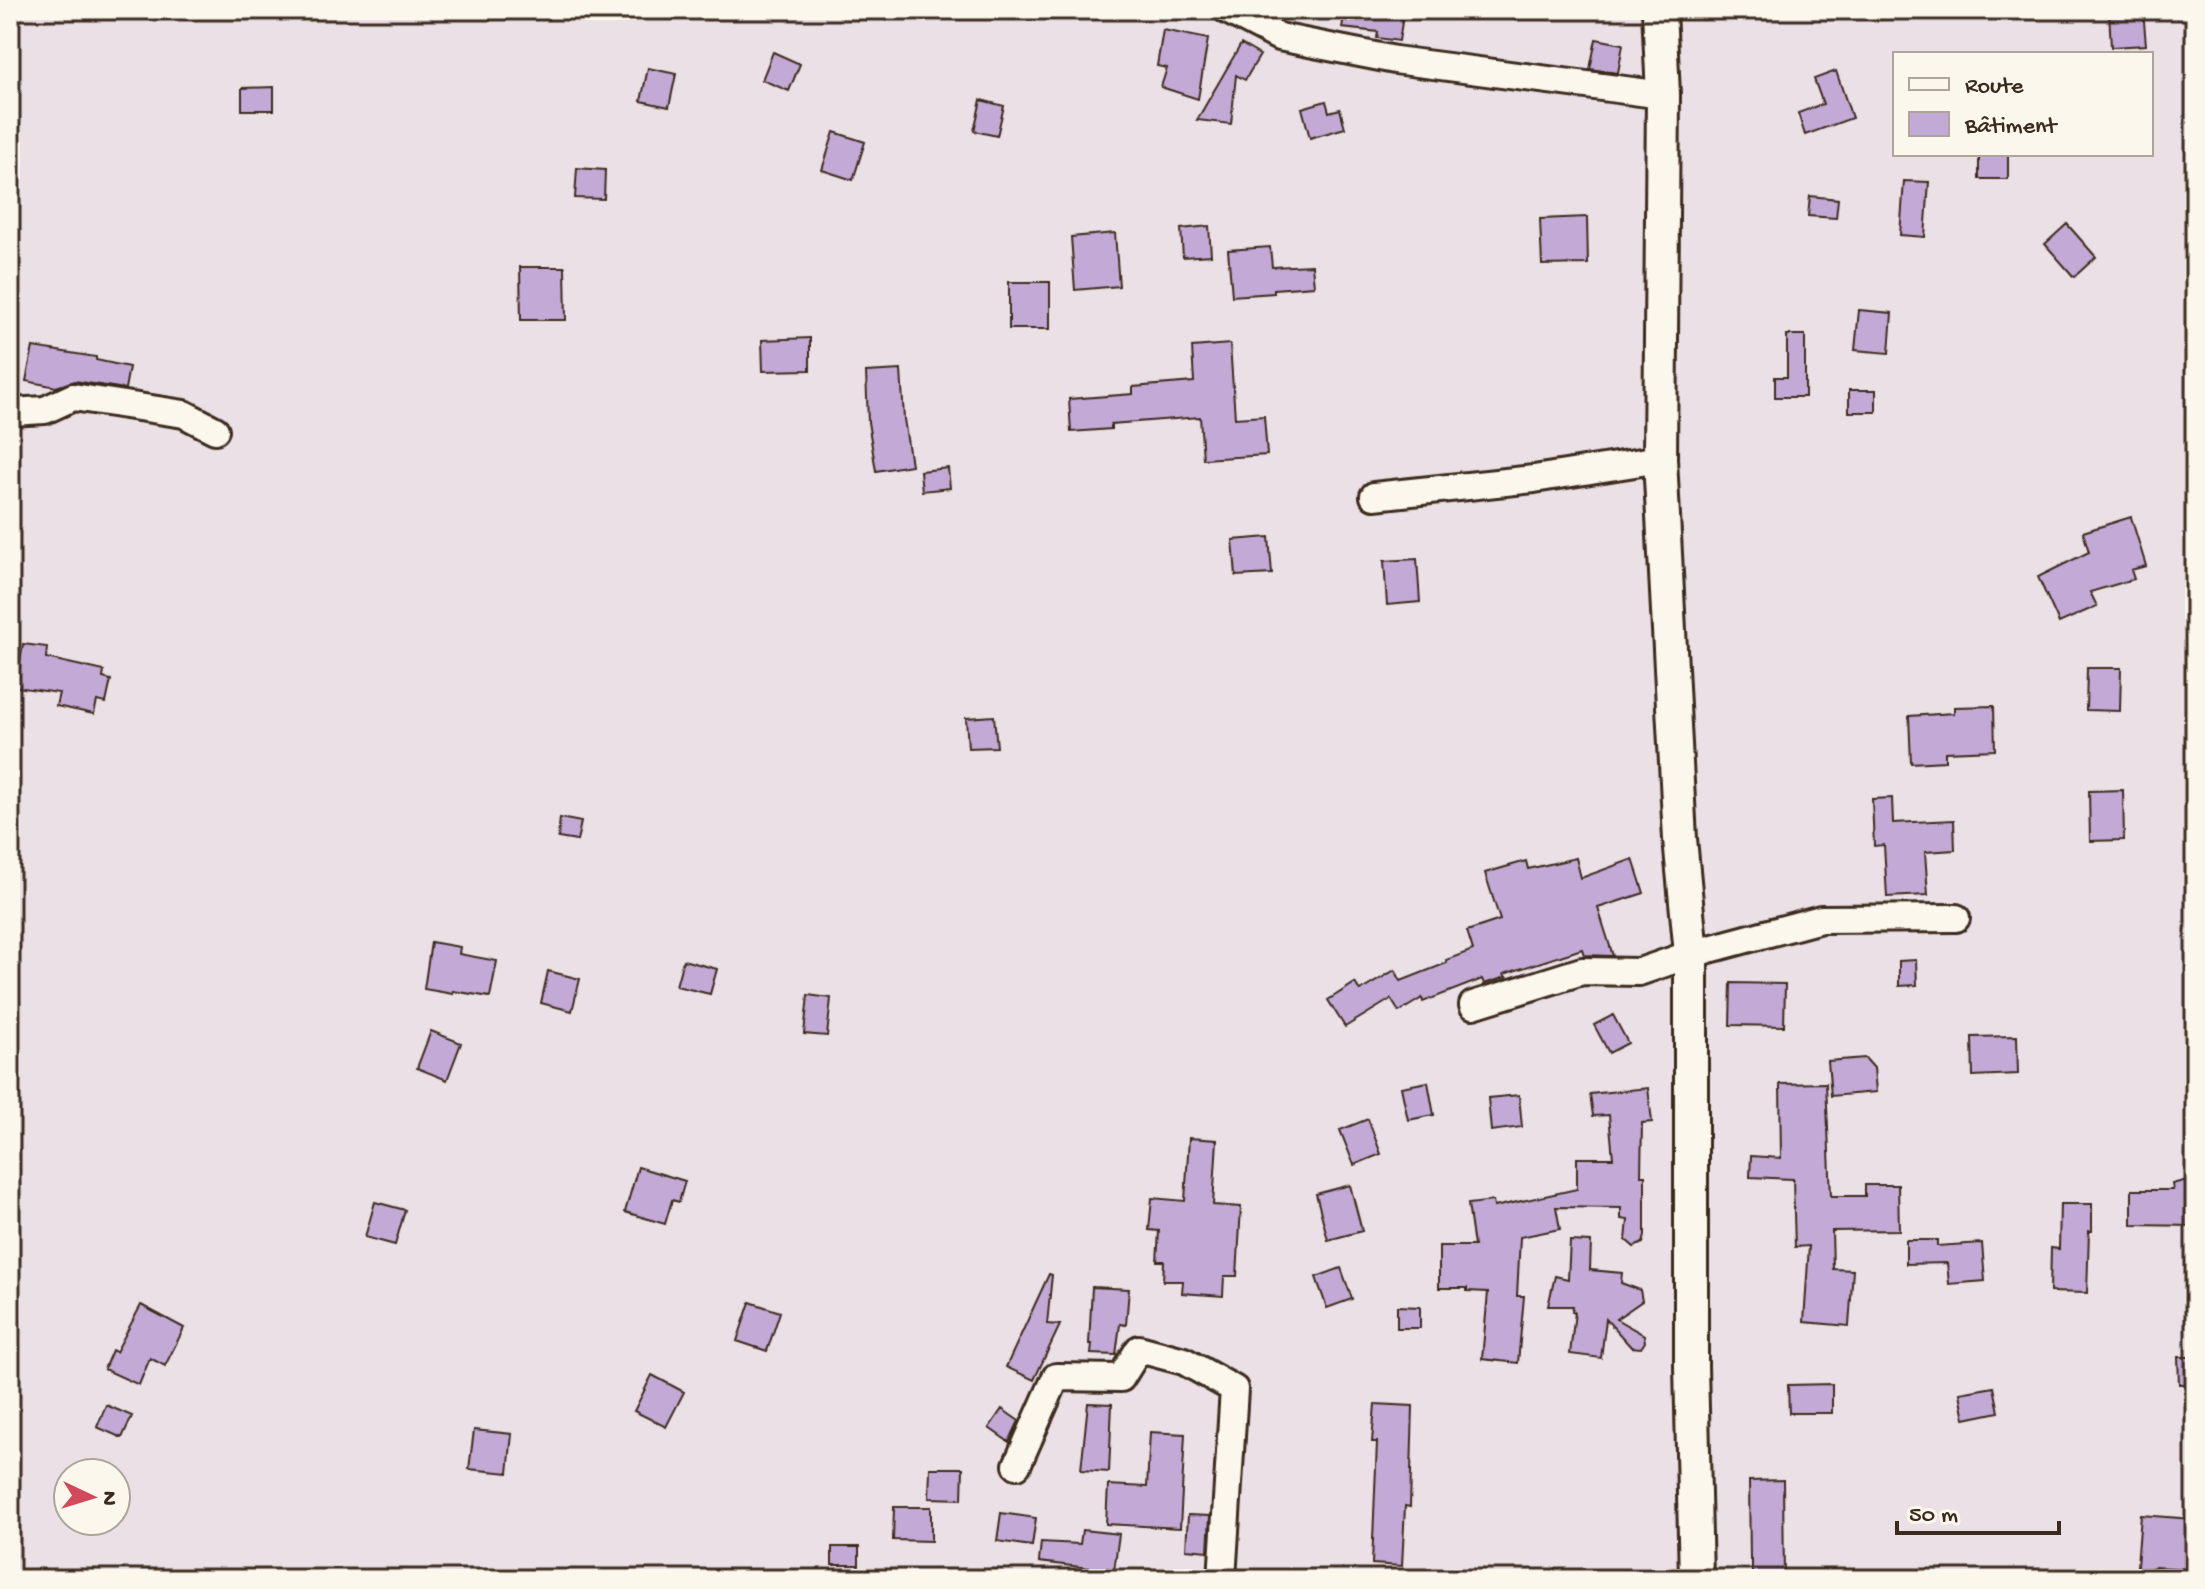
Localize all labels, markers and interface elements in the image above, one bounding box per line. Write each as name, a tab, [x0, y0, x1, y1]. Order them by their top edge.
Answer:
legend	[1893, 52, 2153, 156]
text: Route	[1965, 73, 2024, 102]
text: Bâtiment	[1964, 113, 2058, 142]
north arrow	[52, 1457, 132, 1537]
scale bar	[1897, 1485, 2059, 1535]
text: N	[94, 1490, 121, 1506]
text: 50 m	[1909, 1502, 1958, 1531]

